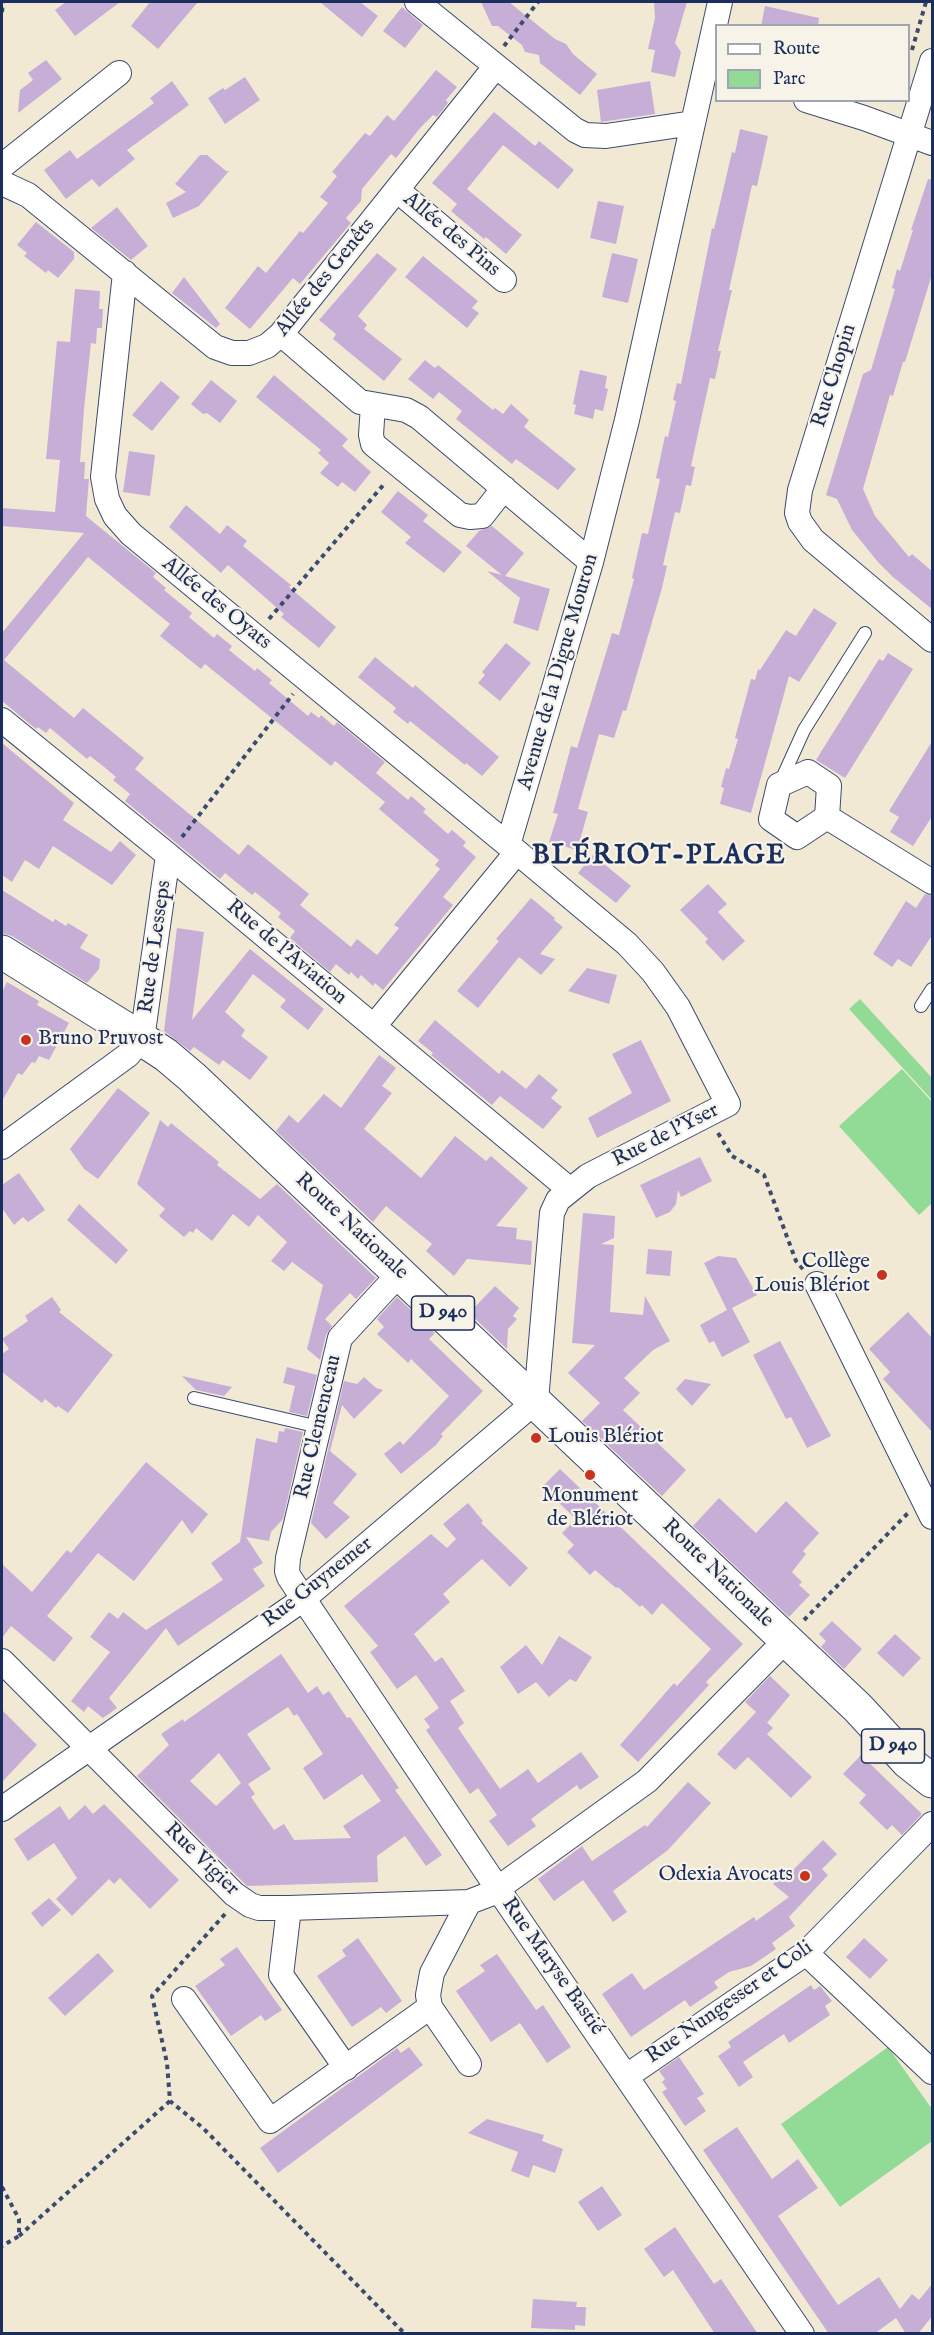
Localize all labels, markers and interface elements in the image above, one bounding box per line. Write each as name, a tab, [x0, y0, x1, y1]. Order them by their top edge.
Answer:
legend	[715, 24, 910, 102]
text: Route	[773, 38, 820, 61]
text: Parc	[773, 68, 805, 91]
street label: Allée des Pins	[397, 187, 505, 283]
street label: Allée des Genêts	[271, 214, 381, 342]
street label: Rue Chopin	[807, 321, 863, 431]
street label: Avenue de la Digue Mouron	[513, 551, 605, 793]
street label: Allée des Oyats	[156, 552, 276, 656]
district label: BLÉRIOT-PLAGE	[532, 841, 786, 873]
street label: Rue de Lesseps	[134, 879, 178, 1015]
street label: Rue de l'Aviation	[220, 895, 352, 1011]
place label: Bruno Pruvost	[38, 1027, 163, 1053]
marker: Bruno Pruvost	[19, 1033, 33, 1047]
street label: Rue de l'Yser	[609, 1098, 723, 1174]
street label: Route Nationale	[289, 1168, 413, 1286]
place label: Collège Louis Blériot	[754, 1250, 870, 1300]
marker: Collège Louis Blériot	[875, 1268, 889, 1282]
road number: D 940	[412, 1296, 474, 1330]
street label: Rue Clemenceau	[290, 1353, 348, 1501]
place label: Louis Blériot	[548, 1425, 664, 1451]
marker: Louis Blériot	[529, 1431, 543, 1445]
marker: Monument de Blériot	[583, 1468, 597, 1482]
place label: Monument de Blériot	[542, 1484, 638, 1534]
street label: Route Nationale	[656, 1514, 778, 1634]
street label: Rue Guynemer	[258, 1532, 378, 1634]
road number: D 940	[862, 1729, 924, 1763]
street label: Rue Vigier	[158, 1818, 244, 1902]
place label: Odexia Avocats	[658, 1863, 793, 1889]
marker: Odexia Avocats	[798, 1869, 812, 1883]
street label: Rue Maryse Bastié	[495, 1893, 609, 2041]
street label: Rue Nungesser et Coli	[642, 1936, 818, 2070]

